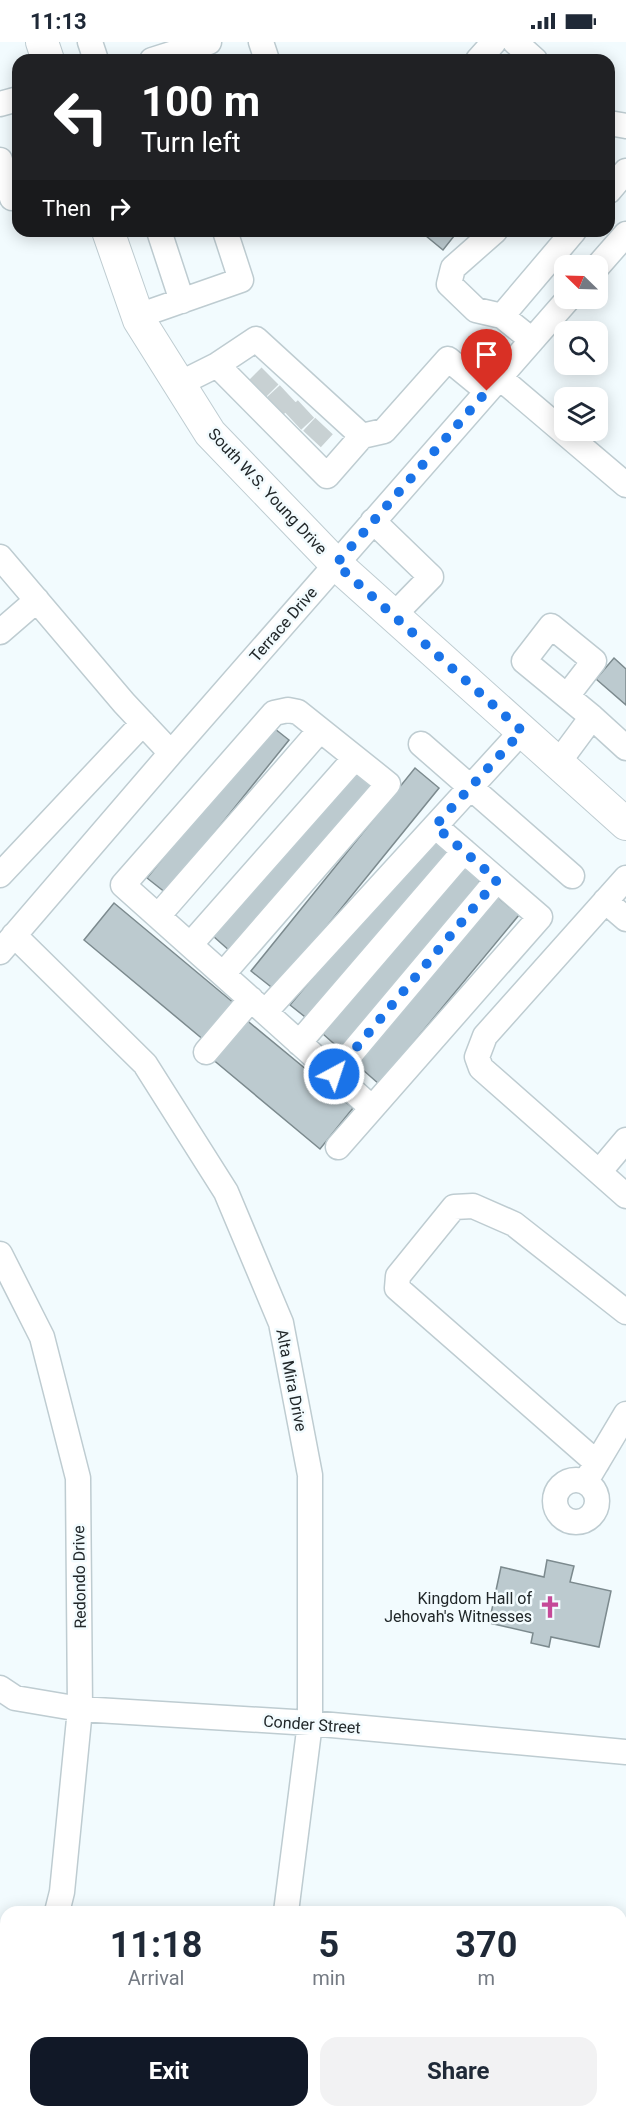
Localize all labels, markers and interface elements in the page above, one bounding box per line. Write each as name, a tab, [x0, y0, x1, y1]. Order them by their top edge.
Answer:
text: 11:13	[30, 9, 87, 34]
text: 100 m	[141, 77, 260, 126]
icon: left	[42, 78, 120, 156]
text: Turn left	[141, 127, 241, 159]
icon: right	[103, 192, 136, 225]
text: Then	[42, 196, 91, 221]
north arrow	[554, 255, 608, 309]
map controls	[554, 255, 608, 441]
button: search	[554, 321, 608, 375]
pin	[461, 329, 512, 391]
icon: arrive	[470, 338, 503, 371]
button: layers	[554, 387, 608, 441]
street label: South W.S. Young Drive	[204, 424, 331, 558]
street label: Terrace Drive	[246, 583, 321, 666]
position arrow	[302, 1042, 366, 1106]
street label: Alta Mira Drive	[272, 1327, 311, 1433]
street label: Redondo Drive	[69, 1525, 90, 1629]
place label: Kingdom Hall of Jehovah's Witnesses	[384, 1589, 532, 1626]
church icon: Kingdom Hall of Jehovah's Witnesses	[537, 1594, 563, 1620]
street label: Conder Street	[263, 1712, 361, 1737]
text: 11:18	[110, 1924, 202, 1966]
text: 5	[319, 1924, 339, 1966]
text: 370	[455, 1924, 517, 1966]
text: Arrival	[128, 1966, 184, 1990]
text: min	[312, 1966, 346, 1990]
text: m	[478, 1966, 495, 1990]
button: Exit	[30, 2037, 308, 2106]
button: Share	[320, 2037, 597, 2106]

